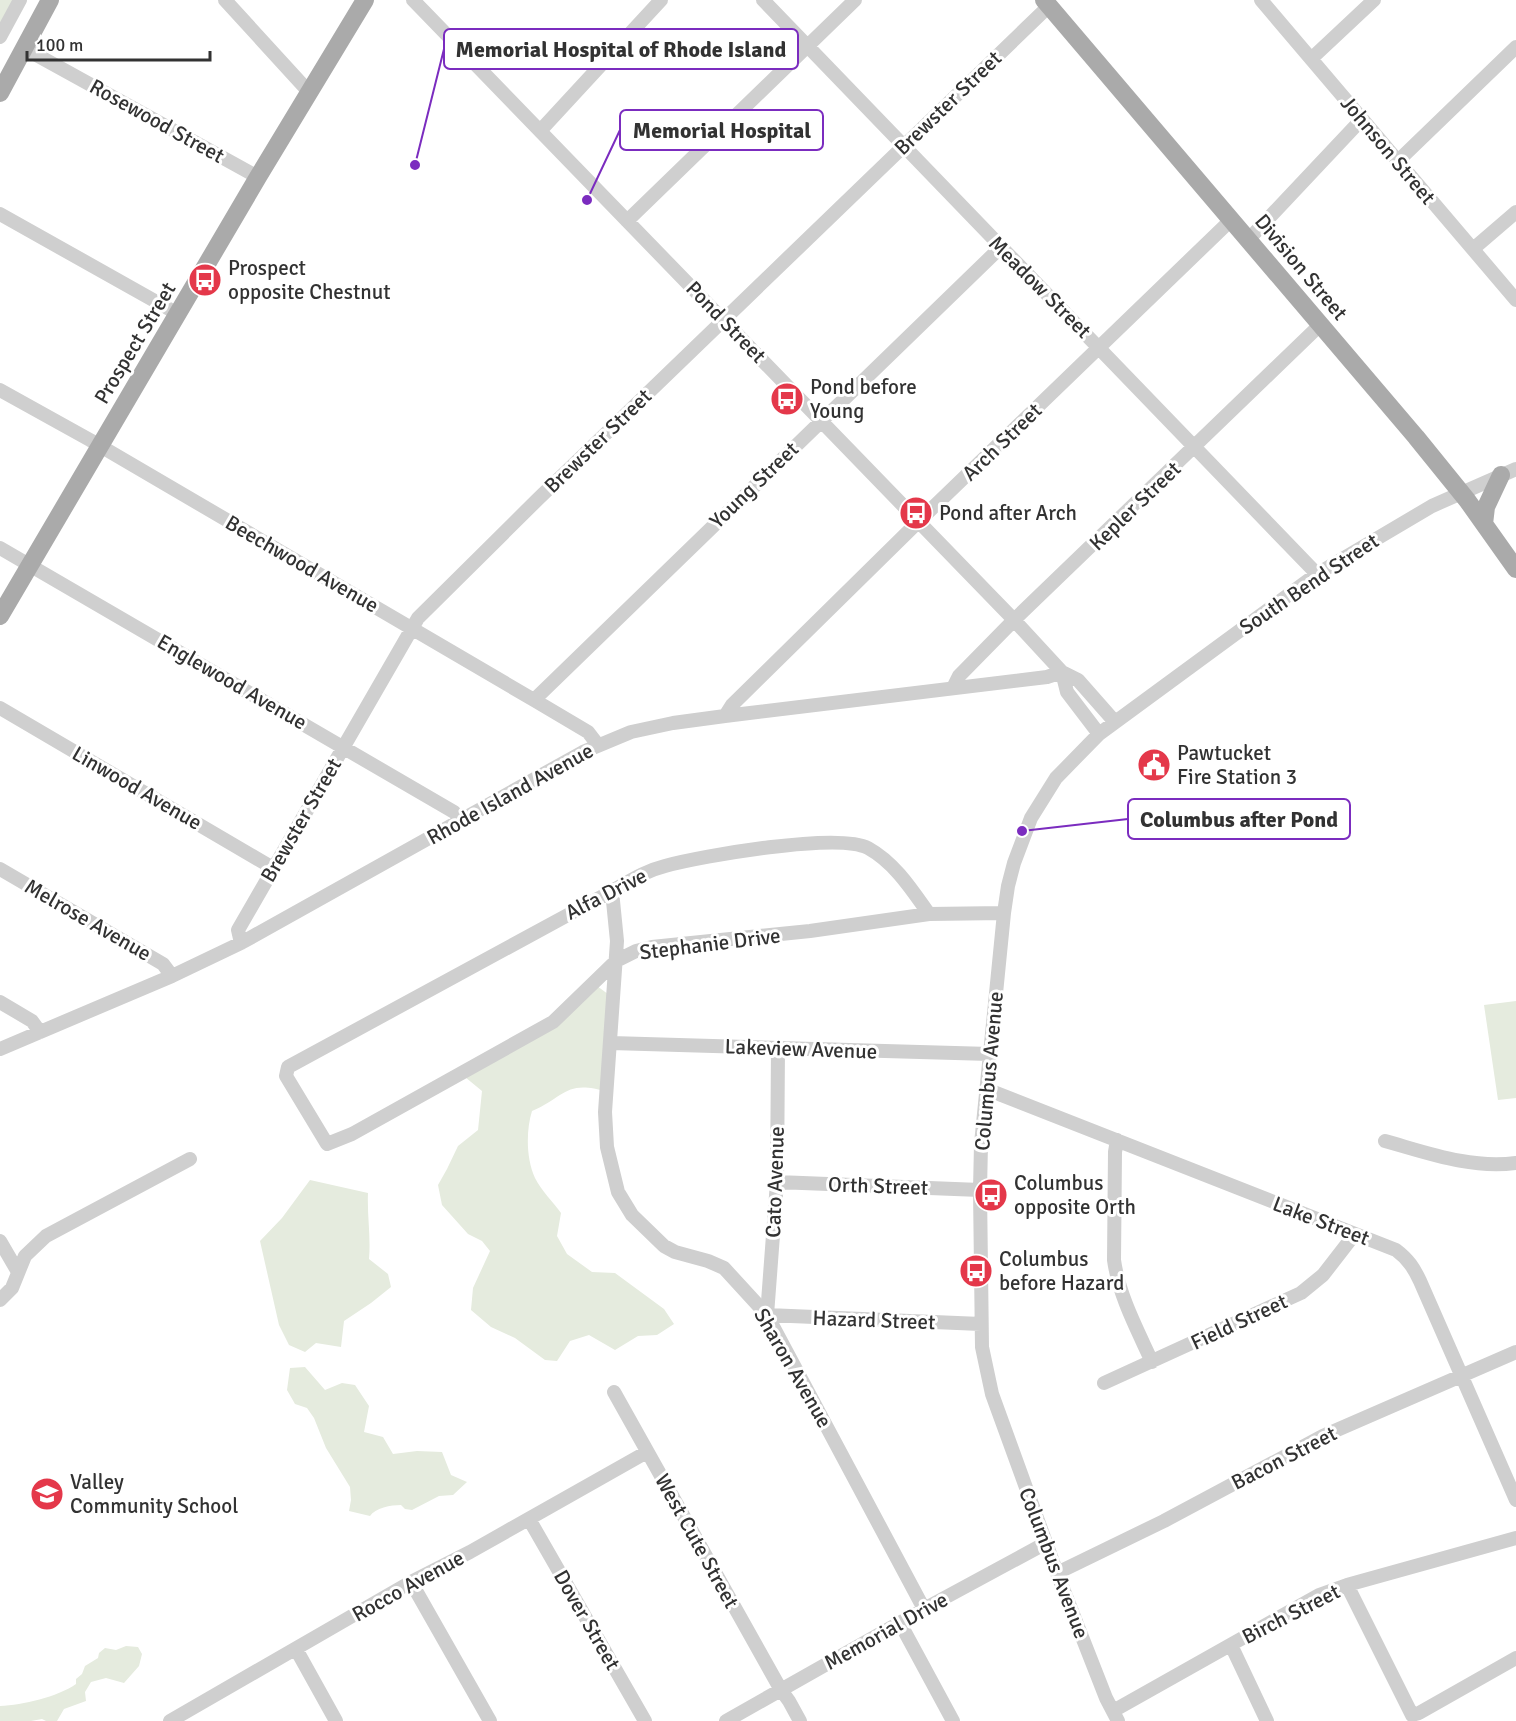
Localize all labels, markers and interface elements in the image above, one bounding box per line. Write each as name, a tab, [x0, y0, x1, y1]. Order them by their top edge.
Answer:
scale bar	[27, 24, 210, 62]
callout: Memorial Hospital of Rhode Island	[444, 29, 798, 69]
text: 100 m	[36, 34, 83, 56]
text: Memorial Hospital of Rhode Island	[456, 36, 787, 63]
street label: Brewster Street	[889, 45, 1007, 161]
street label: Rosewood Street	[85, 73, 229, 169]
street label: Johnson Street	[1335, 90, 1441, 210]
callout: Memorial Hospital	[620, 110, 823, 150]
text: Memorial Hospital	[633, 117, 811, 144]
street label: Division Street	[1249, 209, 1353, 325]
street label: Meadow Street	[983, 230, 1097, 344]
place label: Prospect opposite Chestnut	[228, 255, 391, 305]
bus stop icon: Prospect opposite Chestnut	[187, 262, 223, 298]
street label: Pond Street	[680, 275, 772, 369]
street label: Prospect Street	[89, 277, 181, 409]
place label: Pond before Young	[810, 374, 917, 424]
bus stop icon: Pond before Young	[769, 381, 805, 417]
street label: Brewster Street	[539, 383, 657, 499]
street label: Arch Street	[957, 398, 1047, 486]
street label: Young Street	[704, 436, 804, 534]
street label: Kepler Street	[1084, 456, 1186, 556]
bus stop icon: Pond after Arch	[898, 495, 934, 531]
place label: Pond after Arch	[939, 500, 1077, 526]
street label: Beechwood Avenue	[221, 510, 383, 618]
street label: South Bend Street	[1234, 528, 1384, 640]
street label: Englewood Avenue	[152, 629, 312, 735]
street label: Rhode Island Avenue	[422, 737, 598, 851]
street label: Linwood Avenue	[67, 740, 207, 836]
place label: Pawtucket Fire Station 3	[1177, 740, 1297, 790]
public building icon: Pawtucket Fire Station 3	[1136, 747, 1172, 783]
street label: Brewster Street	[255, 753, 347, 887]
callout: Columbus after Pond	[1128, 799, 1350, 839]
text: Columbus after Pond	[1140, 806, 1338, 833]
street label: Alfa Drive	[561, 862, 651, 926]
street label: Melrose Avenue	[20, 873, 156, 967]
street label: Stephanie Drive	[638, 922, 782, 966]
street label: Columbus Avenue	[969, 990, 1009, 1152]
street label: Lakeview Avenue	[724, 1033, 878, 1065]
street label: Cato Avenue	[760, 1126, 790, 1238]
place label: Columbus opposite Orth	[1014, 1170, 1136, 1220]
street label: Orth Street	[828, 1171, 928, 1201]
bus stop icon: Columbus opposite Orth	[973, 1177, 1009, 1213]
street label: Lake Street	[1269, 1191, 1373, 1251]
place label: Columbus before Hazard	[999, 1246, 1124, 1296]
bus stop icon: Columbus before Hazard	[958, 1253, 994, 1289]
street label: Field Street	[1187, 1288, 1291, 1356]
street label: Sharon Avenue	[748, 1304, 838, 1432]
street label: Hazard Street	[812, 1305, 936, 1335]
street label: Bacon Street	[1227, 1420, 1341, 1496]
place label: Valley Community School	[70, 1469, 238, 1519]
street label: West Cute Street	[649, 1469, 745, 1613]
school or university icon: Valley Community School	[29, 1476, 65, 1512]
street label: Columbus Avenue	[1013, 1484, 1095, 1642]
street label: Rocco Avenue	[347, 1545, 469, 1627]
street label: Dover Street	[548, 1565, 626, 1675]
street label: Birch Street	[1238, 1578, 1344, 1650]
street label: Memorial Drive	[820, 1586, 952, 1676]

